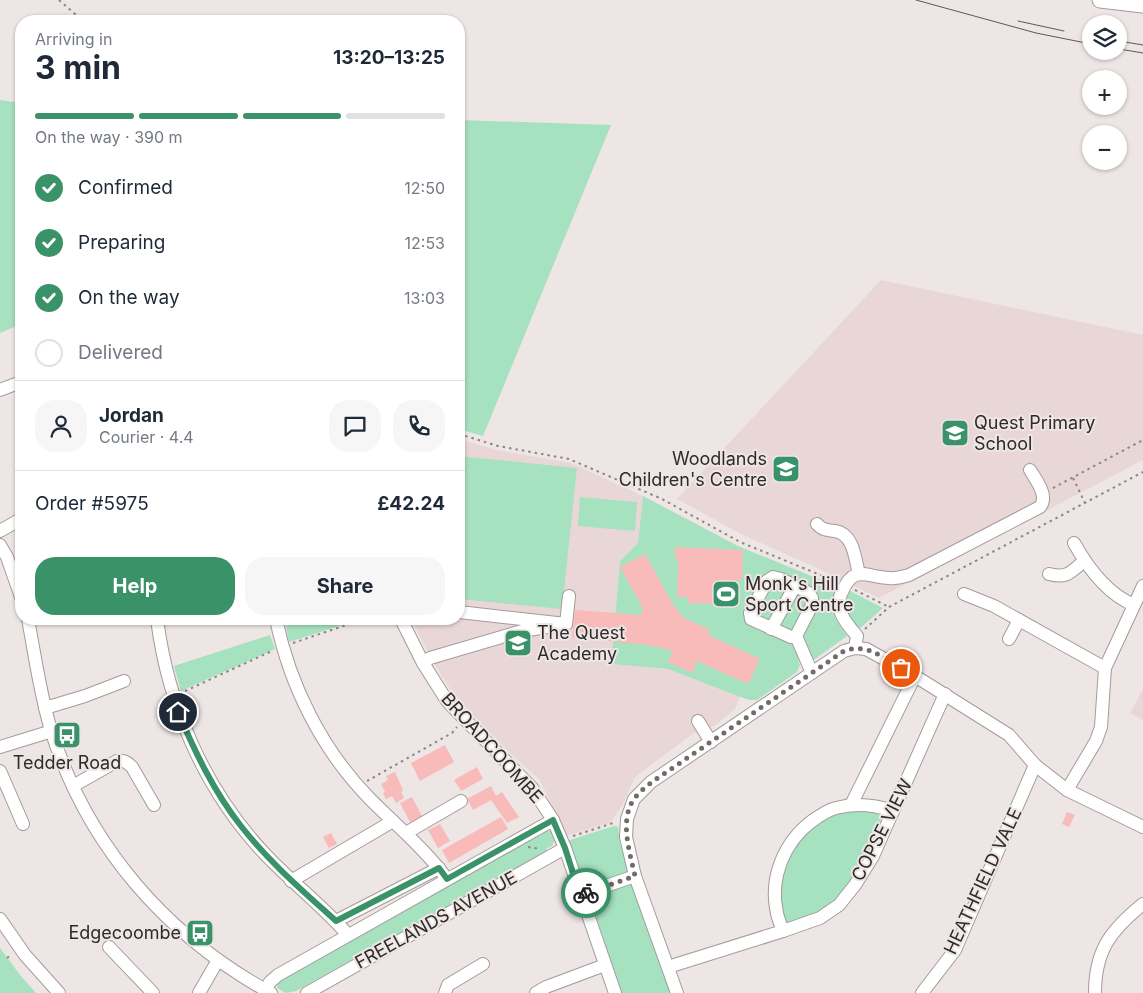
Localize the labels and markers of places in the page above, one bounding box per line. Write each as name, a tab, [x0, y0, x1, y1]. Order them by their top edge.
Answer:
place label: Quest Primary School	[974, 412, 1095, 454]
school or university icon: Quest Primary School	[940, 418, 970, 448]
place label: Woodlands Children's Centre	[619, 448, 767, 490]
school or university icon: Woodlands Children's Centre	[771, 454, 801, 484]
place label: Monk's Hill Sport Centre	[745, 573, 854, 615]
sports icon: Monk's Hill Sport Centre	[711, 579, 741, 609]
place label: The Quest Academy	[537, 622, 625, 664]
school or university icon: The Quest Academy	[503, 628, 533, 658]
pin	[880, 647, 922, 689]
pin	[157, 691, 199, 733]
bus stop icon: Tedder Road	[52, 720, 82, 750]
place label: Tedder Road	[13, 752, 121, 773]
bus stop icon: Edgecoombe	[185, 918, 215, 948]
place label: Edgecoombe	[68, 922, 181, 943]

